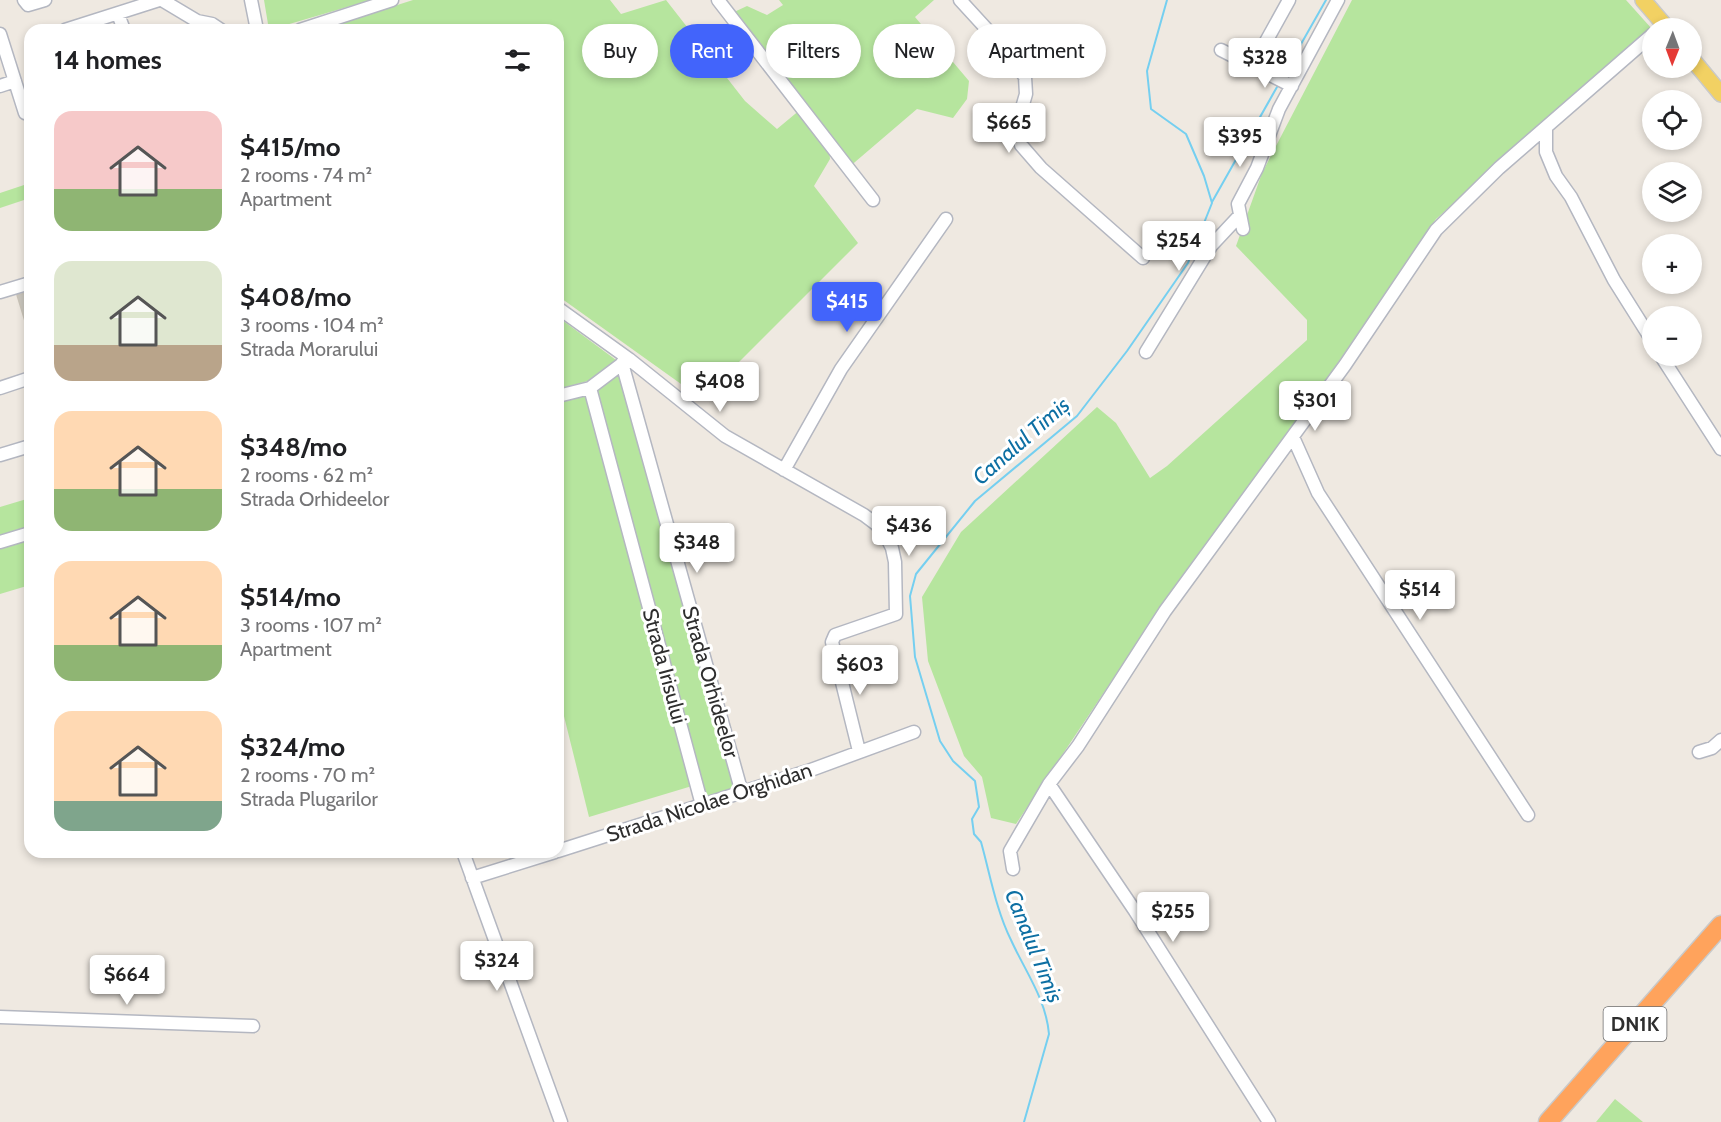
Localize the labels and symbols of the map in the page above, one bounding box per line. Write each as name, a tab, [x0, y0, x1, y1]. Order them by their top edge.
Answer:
north arrow	[1642, 18, 1702, 78]
pin: $328	[1229, 38, 1301, 89]
pin: $665	[973, 103, 1045, 154]
pin: $395	[1204, 117, 1276, 168]
pin: $254	[1143, 221, 1215, 272]
pin: $415	[811, 282, 883, 333]
pin: $408	[684, 362, 756, 413]
pin: $301	[1279, 381, 1351, 432]
water label: Canalul Timiș	[967, 391, 1075, 491]
pin: $436	[873, 506, 945, 557]
pin: $348	[661, 523, 733, 574]
pin: $514	[1384, 570, 1456, 621]
street label: Strada Orhideelor	[677, 603, 745, 761]
street label: Strada Irisului	[638, 606, 692, 726]
pin: $603	[824, 645, 896, 696]
street label: Strada Nicolae Orghidan	[603, 757, 815, 847]
water label: Canalul Timiș	[999, 885, 1069, 1007]
pin: $255	[1137, 892, 1209, 943]
pin: $324	[461, 941, 533, 992]
pin: $664	[91, 955, 163, 1006]
road number: DN1K	[1604, 1007, 1666, 1041]

